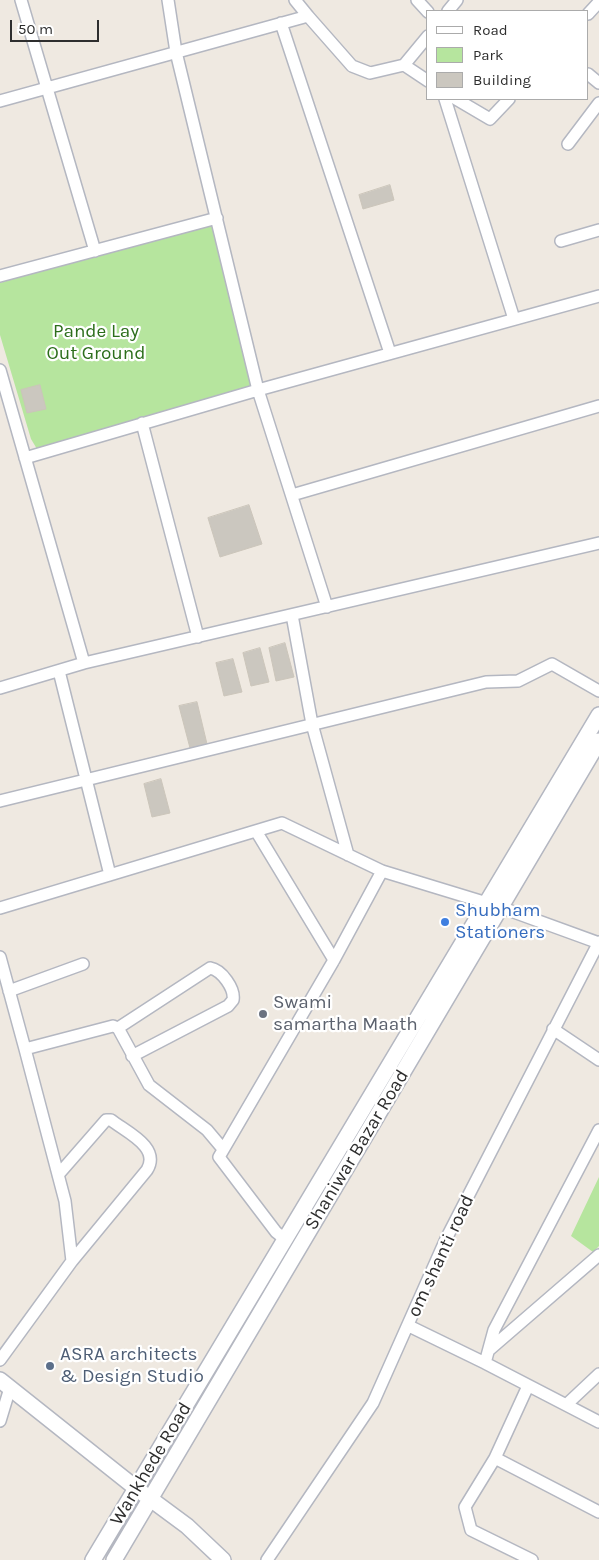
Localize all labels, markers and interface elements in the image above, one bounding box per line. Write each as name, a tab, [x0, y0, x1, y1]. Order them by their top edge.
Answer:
scale bar	[12, 10, 101, 42]
legend	[426, 10, 589, 100]
text: 50 m	[18, 20, 53, 38]
text: Road	[473, 21, 508, 39]
text: Park	[473, 46, 503, 64]
text: Building	[473, 71, 531, 89]
park label: Pande Lay Out Ground	[46, 321, 146, 365]
place label: Shubham Stationers	[455, 900, 545, 944]
marker: Shubham Stationers	[439, 916, 451, 928]
place label: Swami samartha Maath	[273, 992, 418, 1036]
marker: Swami samartha Maath	[257, 1008, 269, 1020]
street label: Shaniwar Bazar Road	[300, 1066, 414, 1234]
street label: om shanti road	[403, 1191, 479, 1321]
place label: ASRA architects & Design Studio	[60, 1344, 204, 1388]
marker: ASRA architects & Design Studio	[44, 1360, 56, 1372]
street label: Wankhede Road	[105, 1398, 197, 1530]

